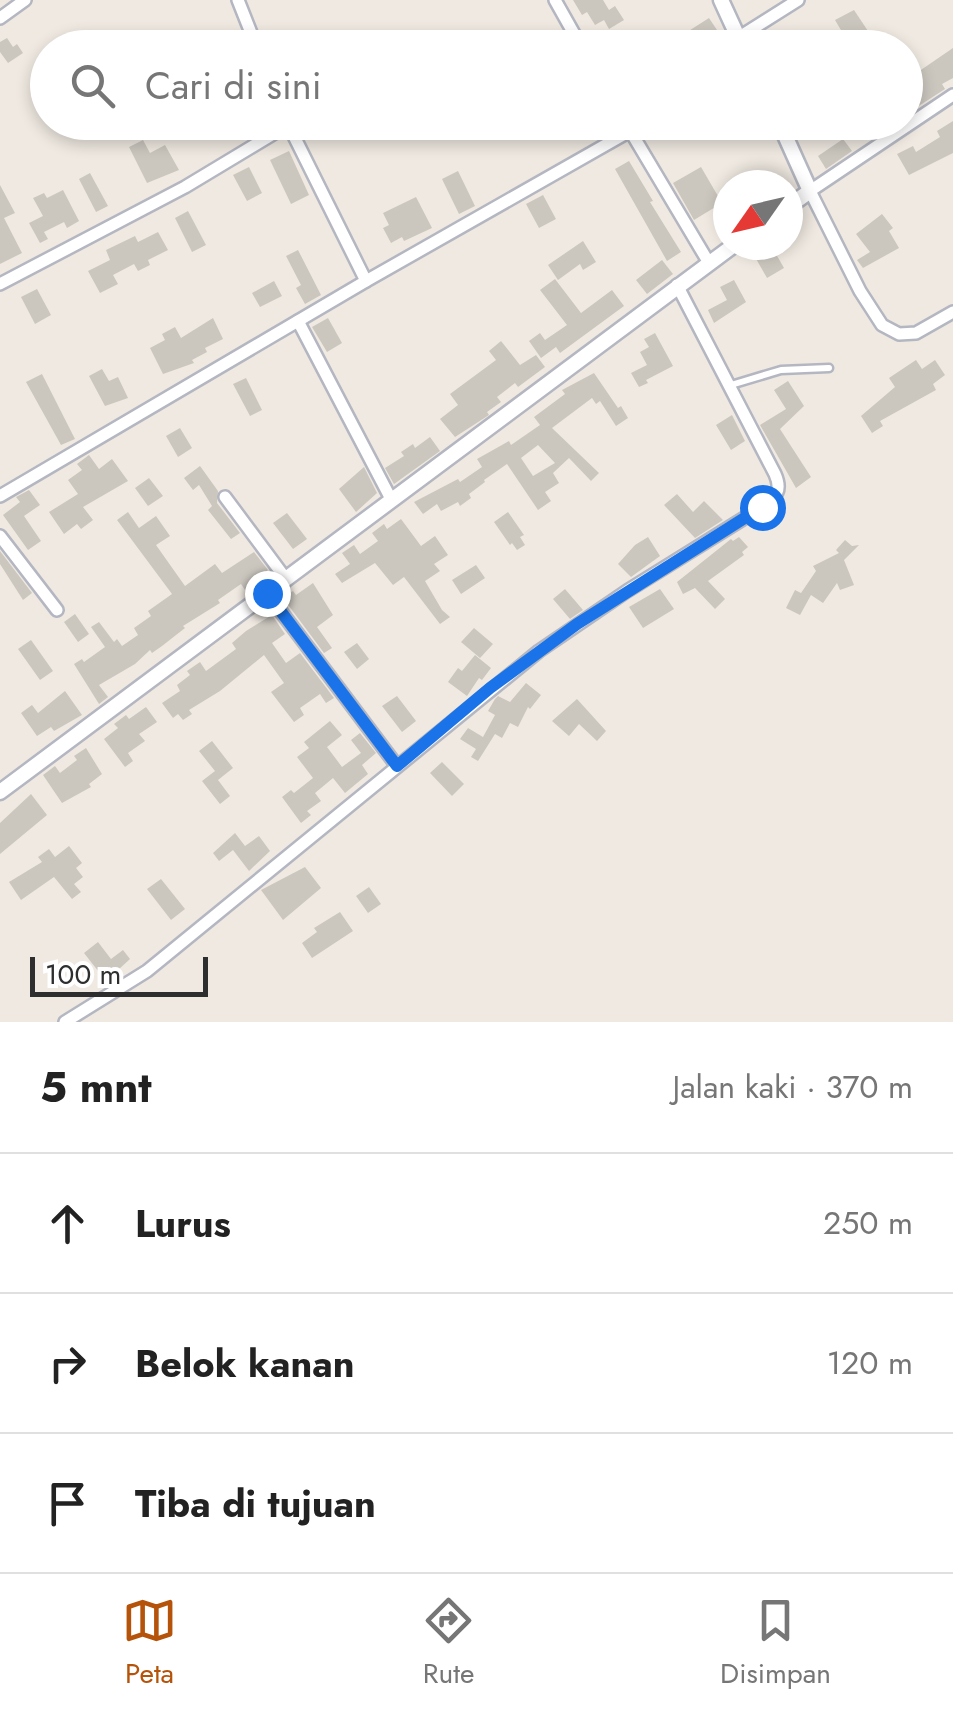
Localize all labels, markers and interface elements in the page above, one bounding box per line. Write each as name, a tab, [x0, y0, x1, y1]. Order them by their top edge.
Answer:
search box	[30, 30, 923, 140]
icon: search	[65, 58, 120, 113]
text: Cari di sini	[145, 58, 322, 113]
north arrow	[713, 170, 803, 260]
route start	[740, 485, 786, 531]
route end	[245, 571, 291, 617]
scale bar	[30, 952, 208, 996]
text: 100 m	[45, 954, 121, 995]
text: 5 mnt	[40, 1057, 152, 1118]
text: Jalan kaki · 370 m	[673, 1064, 913, 1110]
icon: ahead	[40, 1196, 95, 1251]
text: Lurus	[135, 1196, 231, 1251]
text: 250 m	[823, 1200, 913, 1246]
icon: right	[40, 1336, 95, 1391]
text: Belok kanan	[135, 1336, 355, 1391]
text: 120 m	[827, 1340, 913, 1386]
icon: arrive	[40, 1476, 95, 1531]
text: Tiba di tujuan	[135, 1476, 376, 1531]
tab: Peta	[122, 1593, 177, 1694]
tab: Rute	[421, 1593, 476, 1694]
tab: Disimpan	[720, 1593, 831, 1694]

